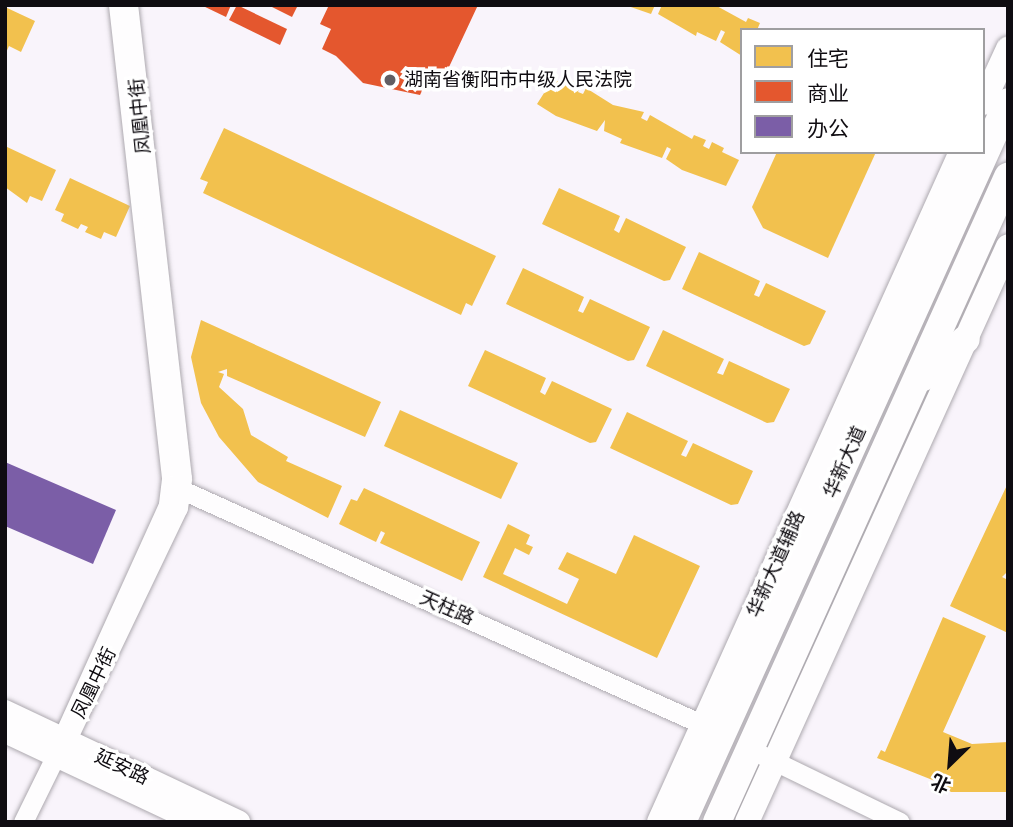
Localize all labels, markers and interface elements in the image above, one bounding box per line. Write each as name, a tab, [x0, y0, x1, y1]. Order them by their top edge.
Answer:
legend	[740, 28, 985, 154]
text: 住宅	[807, 46, 849, 71]
place label: 湖南省衡阳市中级人民法院	[404, 69, 632, 91]
marker: 湖南省衡阳市中级人民法院	[382, 72, 398, 88]
street label: 凤凰中街	[125, 77, 155, 155]
text: 商业	[807, 81, 849, 106]
text: 办公	[807, 116, 849, 141]
street label: 华新大道	[819, 423, 871, 501]
street label: 华新大道辅路	[742, 507, 810, 621]
street label: 天柱路	[416, 586, 478, 630]
street label: 凤凰中街	[67, 644, 121, 722]
north arrow	[915, 729, 985, 799]
street label: 延安路	[91, 745, 153, 789]
text: 北	[927, 769, 954, 798]

